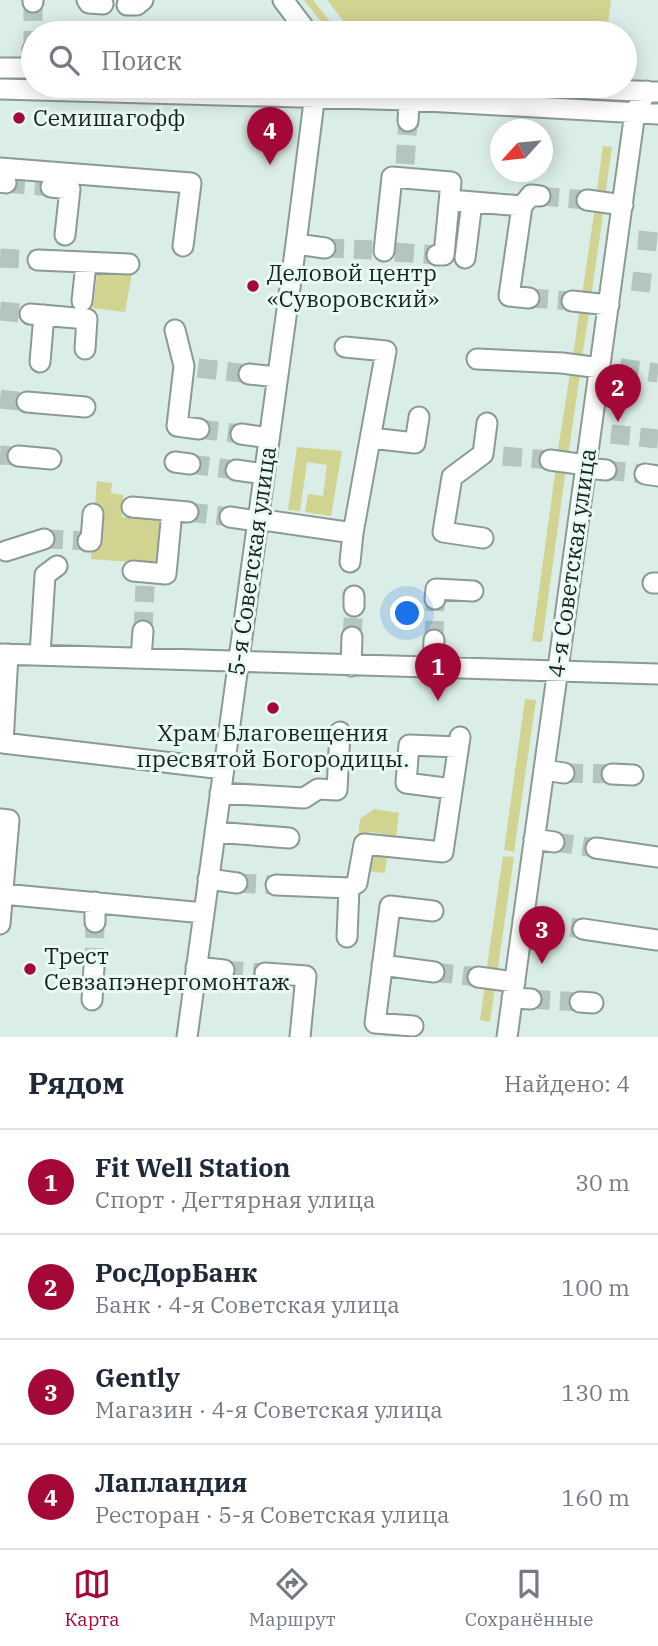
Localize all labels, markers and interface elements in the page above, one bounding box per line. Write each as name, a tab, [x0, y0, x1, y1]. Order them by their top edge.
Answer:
search box	[21, 21, 637, 98]
icon: search	[45, 41, 83, 79]
text: Поиск	[101, 43, 182, 77]
place label: Семишагофф	[33, 102, 185, 132]
pin: 4	[247, 107, 293, 165]
marker: Семишагофф	[11, 110, 27, 126]
north arrow	[490, 119, 553, 182]
place label: Деловой центр «Суворовский»	[267, 257, 439, 313]
marker: Деловой центр «Суворовский»	[245, 278, 261, 294]
pin: 2	[595, 364, 641, 422]
street label: 5-я Советская улица	[220, 444, 282, 677]
street label: 4-я Советская улица	[540, 446, 602, 679]
your location	[390, 596, 424, 630]
pin: 1	[415, 643, 461, 701]
marker: Храм Благовещения пресвятой Богородицы.	[265, 700, 281, 716]
place label: Храм Благовещения пресвятой Богородицы.	[137, 717, 409, 773]
pin: 3	[519, 906, 565, 964]
place label: Трест Севзапэнергомонтаж	[44, 940, 290, 996]
marker: Трест Севзапэнергомонтаж	[22, 961, 38, 977]
text: Рядом	[28, 1063, 124, 1102]
text: Найдено: 4	[504, 1068, 630, 1098]
text: Fit Well Station	[95, 1150, 291, 1184]
text: 1	[44, 1167, 58, 1197]
text: 30 m	[575, 1167, 630, 1197]
text: Спорт · Дегтярная улица	[95, 1184, 376, 1214]
text: РосДорБанк	[95, 1255, 257, 1289]
text: 2	[44, 1272, 58, 1302]
text: 100 m	[561, 1272, 630, 1302]
text: Банк · 4-я Советская улица	[95, 1289, 400, 1319]
text: Gently	[95, 1360, 180, 1394]
text: 3	[44, 1377, 58, 1407]
text: 130 m	[561, 1377, 630, 1407]
text: Магазин · 4-я Советская улица	[95, 1394, 443, 1424]
text: Лапландия	[95, 1465, 247, 1499]
text: 4	[44, 1482, 58, 1512]
text: 160 m	[561, 1482, 630, 1512]
text: Ресторан · 5-я Советская улица	[95, 1499, 450, 1529]
tab: Карта	[65, 1565, 120, 1631]
tab: Маршрут	[249, 1565, 336, 1631]
tab: Сохранённые	[465, 1565, 593, 1631]

